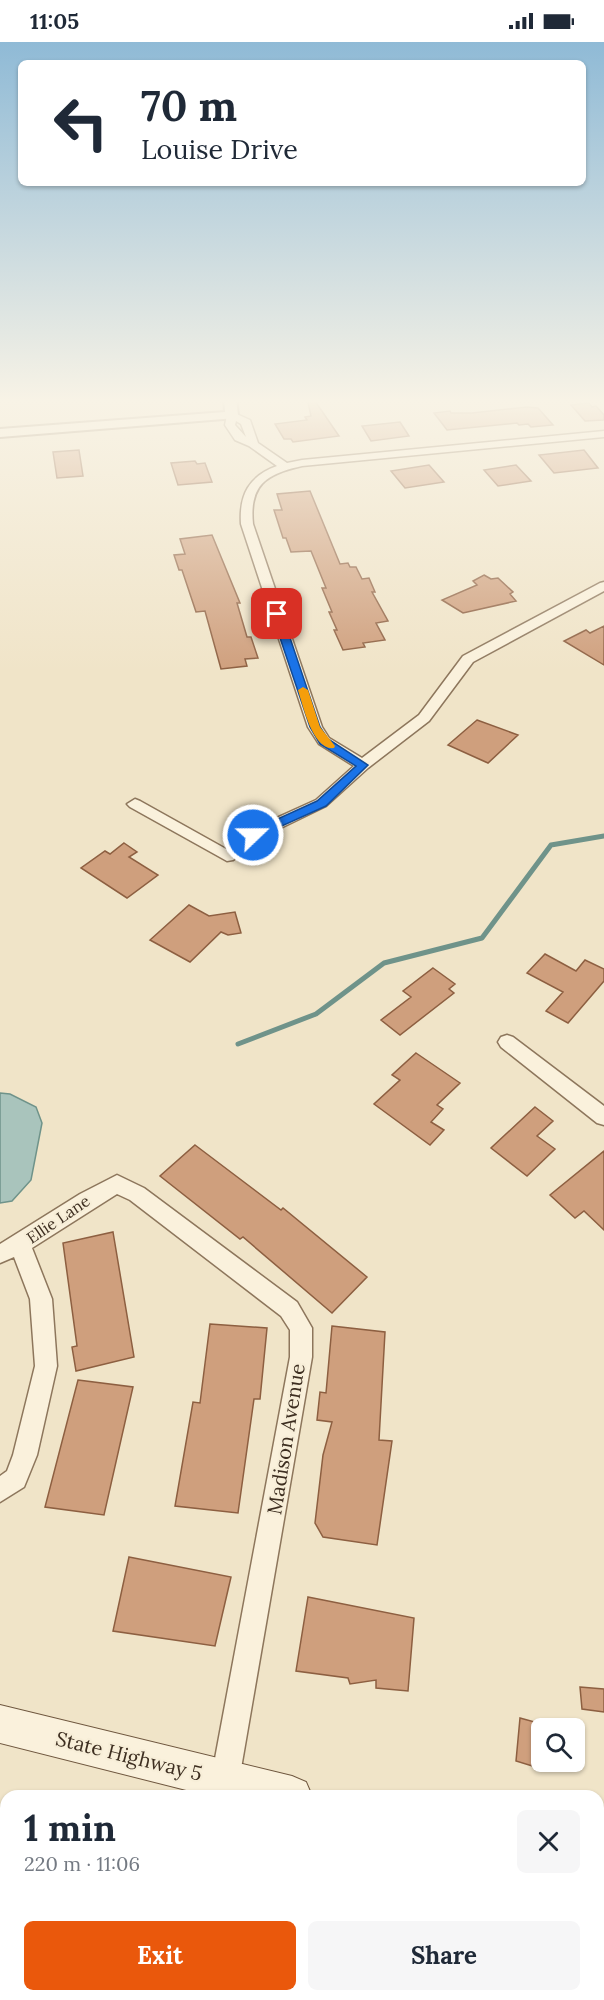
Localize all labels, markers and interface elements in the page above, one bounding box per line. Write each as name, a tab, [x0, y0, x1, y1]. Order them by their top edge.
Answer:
text: 11:05	[30, 7, 79, 35]
text: 70 m	[141, 79, 237, 133]
icon: left	[42, 84, 120, 162]
text: Louise Drive	[141, 132, 298, 166]
pin	[251, 588, 302, 639]
icon: arrive	[260, 597, 293, 630]
position arrow	[221, 803, 285, 867]
street label: Ellie Lane	[22, 1190, 94, 1247]
street label: Madison Avenue	[261, 1361, 310, 1516]
map controls	[531, 1718, 585, 1772]
button: search	[531, 1718, 585, 1772]
street label: State Highway 5	[53, 1725, 205, 1786]
text: 1 min	[24, 1805, 116, 1851]
button: close	[517, 1810, 580, 1873]
text: 220 m · 11:06	[24, 1851, 140, 1876]
button: Exit	[24, 1921, 296, 1990]
button: Share	[308, 1921, 580, 1990]

